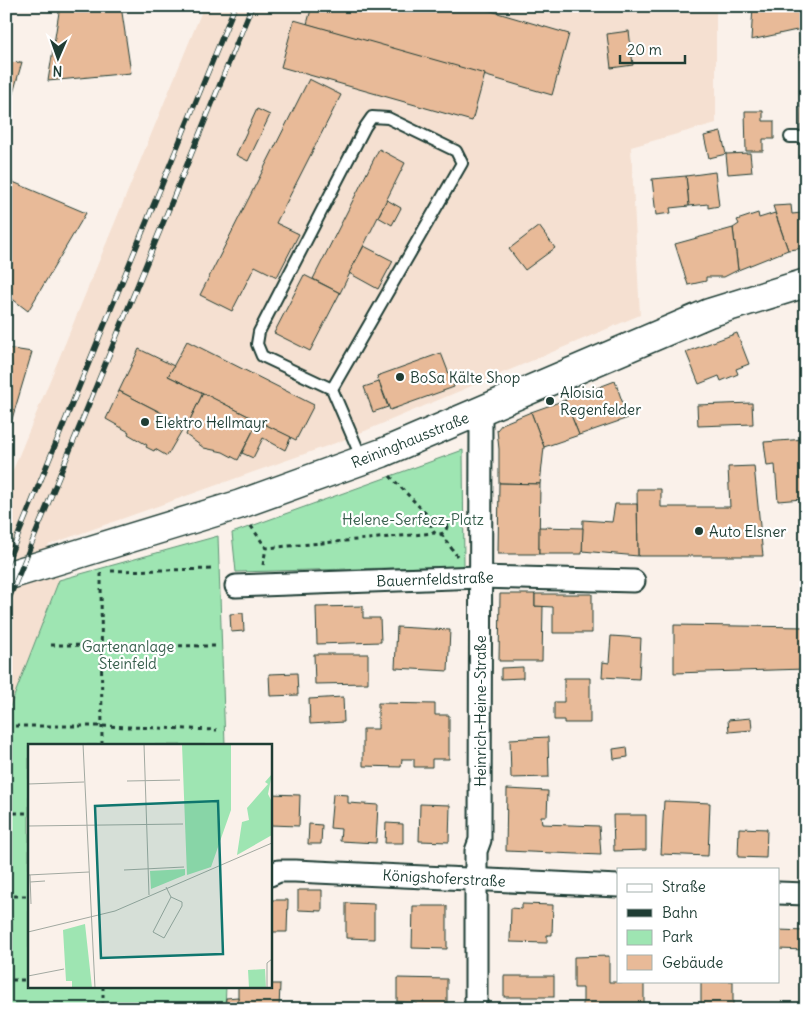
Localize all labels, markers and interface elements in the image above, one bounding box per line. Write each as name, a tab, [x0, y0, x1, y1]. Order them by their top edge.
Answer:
north arrow	[32, 32, 82, 82]
scale bar	[620, 32, 684, 64]
text: 20 m	[627, 40, 662, 59]
text: N	[52, 62, 63, 80]
place label: BoSa Kälte Shop	[410, 368, 520, 387]
marker: BoSa Kälte Shop	[394, 371, 406, 383]
place label: Aloisia Regenfelder	[560, 383, 641, 419]
marker: Aloisia Regenfelder	[544, 395, 556, 407]
street label: Reininghausstraße	[348, 408, 472, 472]
place label: Elektro Hellmayr	[155, 413, 268, 432]
marker: Elektro Hellmayr	[139, 416, 151, 428]
park label: Helene-Serfecz-Platz	[342, 510, 484, 529]
place label: Auto Elsner	[709, 522, 786, 541]
marker: Auto Elsner	[693, 525, 705, 537]
street label: Bauernfeldstraße	[376, 567, 494, 591]
street label: Heinrich-Heine-Straße	[471, 635, 490, 787]
park label: Gartenanlage Steinfeld	[82, 637, 174, 673]
inset map	[28, 744, 271, 988]
street label: Königshoferstraße	[382, 865, 506, 891]
legend	[617, 868, 780, 982]
text: Straße	[662, 877, 706, 896]
text: Bahn	[662, 903, 698, 922]
text: Park	[662, 927, 693, 946]
text: Gebäude	[662, 953, 723, 972]

